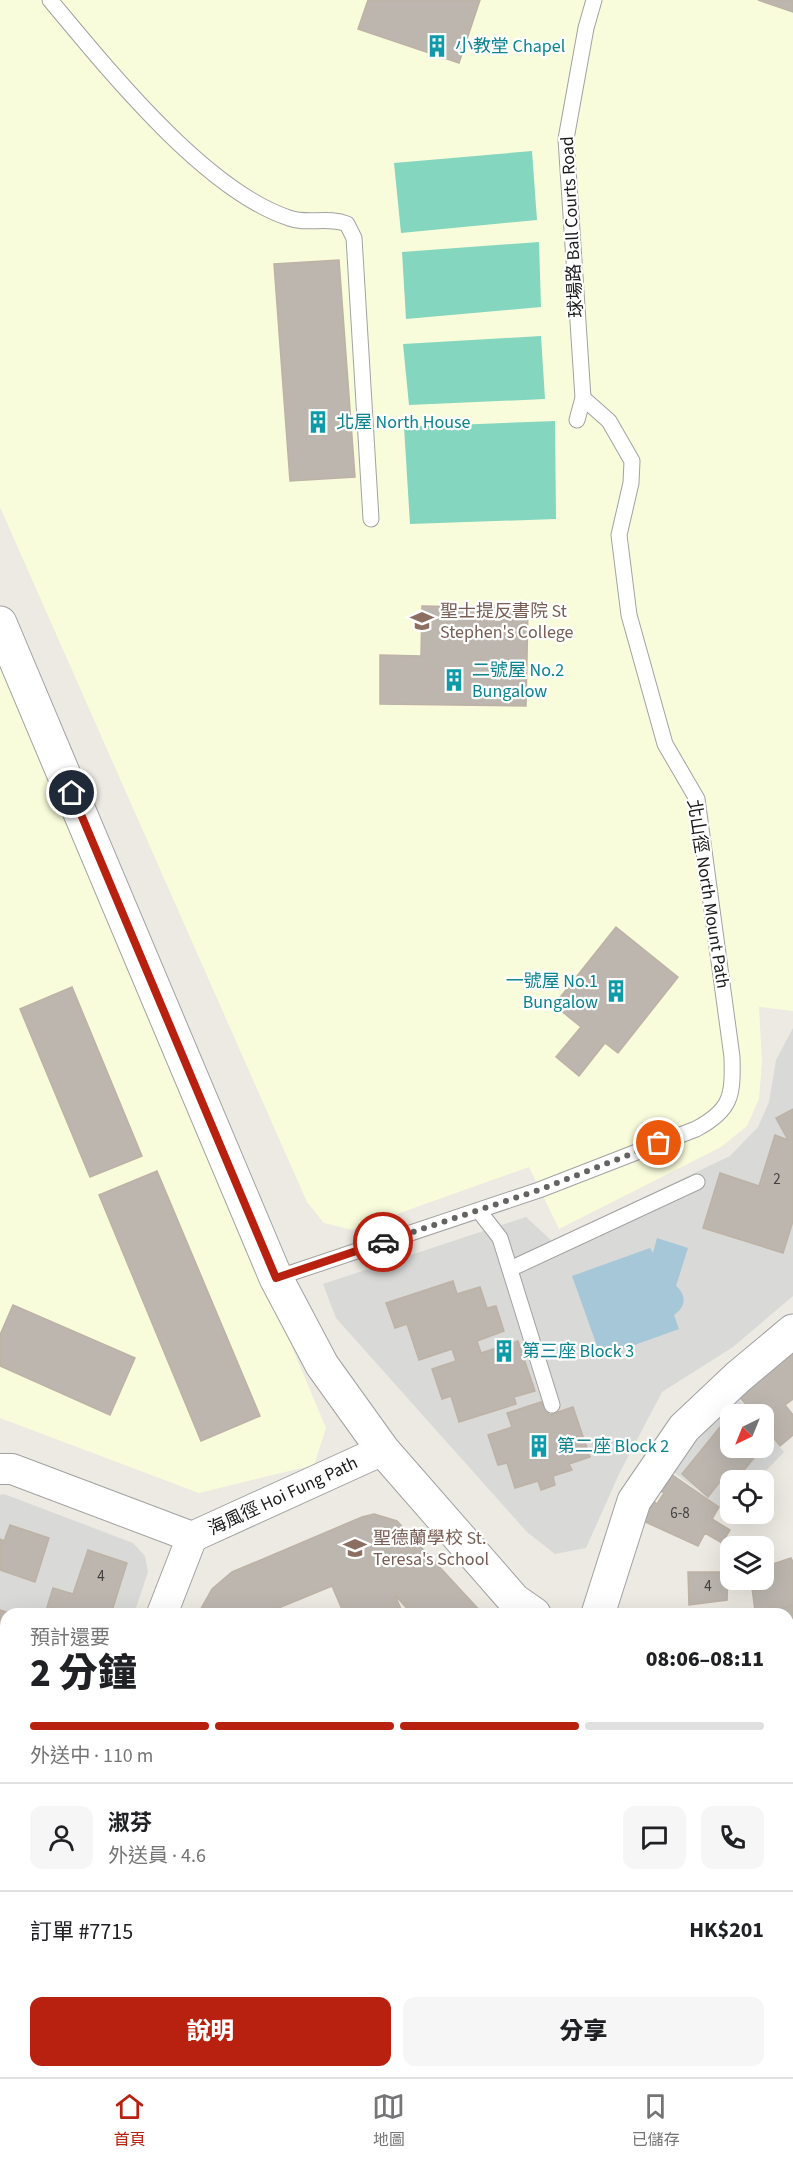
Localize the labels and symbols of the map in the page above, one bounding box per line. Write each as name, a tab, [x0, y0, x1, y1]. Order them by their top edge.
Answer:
building icon: 小教堂 Chapel	[424, 33, 450, 59]
place label: 小教堂 Chapel	[455, 34, 565, 59]
street label: 球場路 Ball Courts Road	[555, 136, 589, 318]
building icon: 北屋 North House	[305, 409, 331, 435]
place label: 北屋 North House	[336, 410, 471, 435]
place label: 聖士提反書院 St Stephen's College	[440, 599, 574, 645]
school or university icon: 聖士提反書院 St Stephen's College	[409, 608, 435, 634]
place label: 二號屋 No.2 Bungalow	[472, 658, 564, 704]
building icon: 二號屋 No.2 Bungalow	[441, 667, 467, 693]
pin	[46, 767, 97, 818]
street label: 北山徑 North Mount Path	[681, 798, 735, 990]
place label: 一號屋 No.1 Bungalow	[506, 969, 598, 1015]
building icon: 一號屋 No.1 Bungalow	[603, 978, 629, 1004]
pin	[633, 1117, 684, 1168]
house number: 2	[773, 1169, 781, 1190]
courier	[353, 1212, 413, 1272]
building icon: 第三座 Block 3	[491, 1338, 517, 1364]
place label: 第三座 Block 3	[522, 1339, 634, 1364]
north arrow	[720, 1404, 774, 1458]
building icon: 第二座 Block 2	[526, 1433, 552, 1459]
place label: 第二座 Block 2	[557, 1434, 669, 1459]
street label: 海風徑 Hoi Fung Path	[204, 1450, 362, 1542]
house number: 6-8	[670, 1503, 690, 1524]
place label: 聖德蘭學校 St. Teresa's School	[373, 1526, 489, 1572]
school or university icon: 聖德蘭學校 St. Teresa's School	[342, 1535, 368, 1561]
house number: 4	[97, 1566, 105, 1587]
house number: 4	[704, 1576, 712, 1597]

